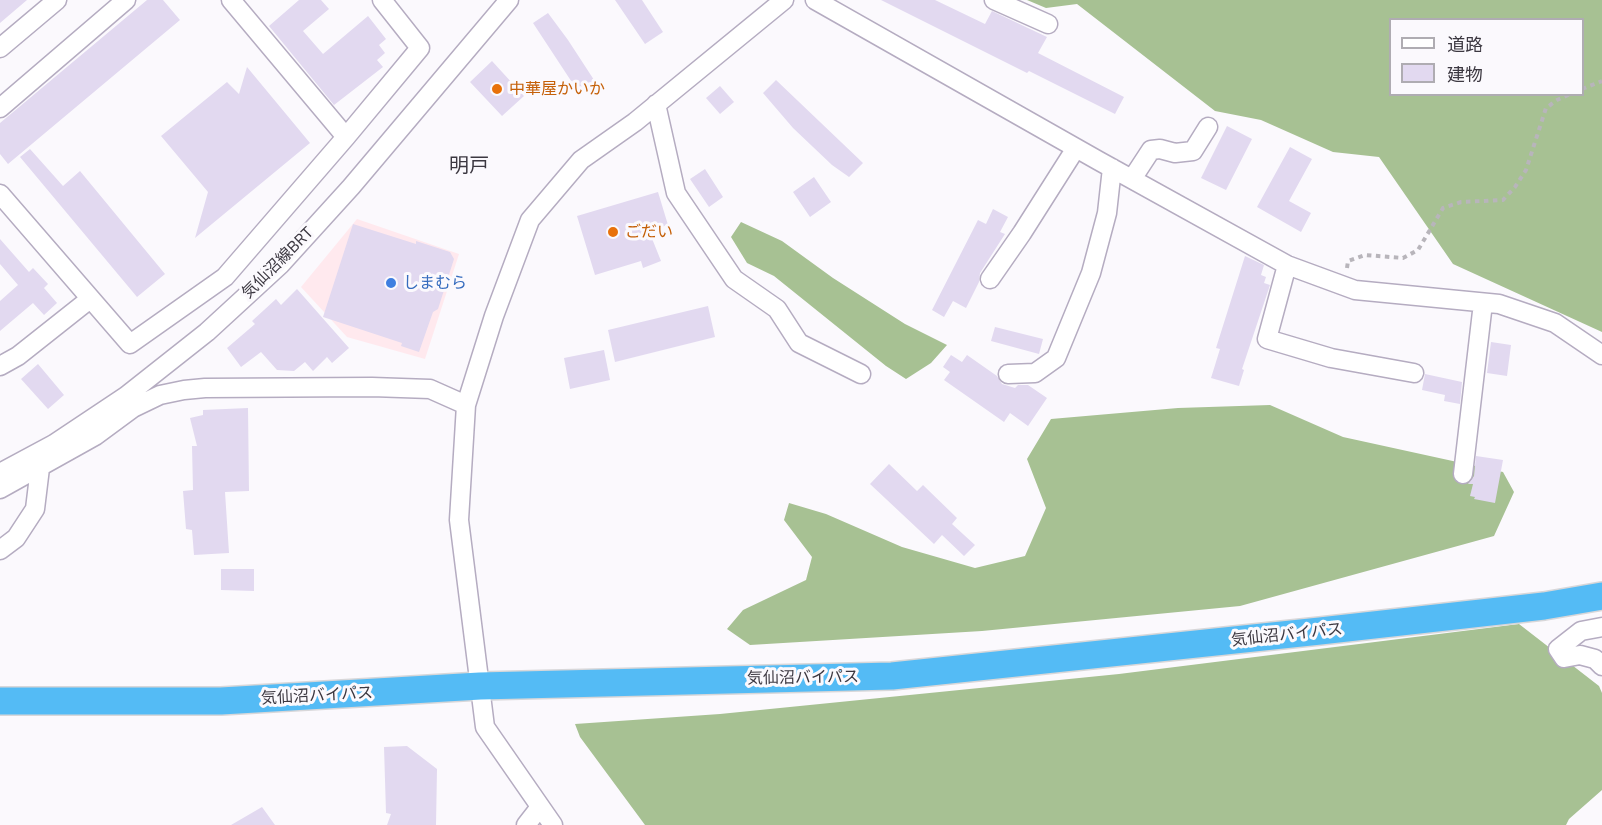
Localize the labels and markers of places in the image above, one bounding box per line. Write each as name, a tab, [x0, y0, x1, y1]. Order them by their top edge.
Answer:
place label: 中華屋かいか	[509, 79, 605, 99]
marker: 中華屋かいか	[490, 82, 504, 96]
place label: ごだい	[625, 222, 673, 242]
marker: ごだい	[606, 225, 620, 239]
place label: しまむら	[403, 273, 467, 293]
marker: しまむら	[384, 276, 398, 290]

